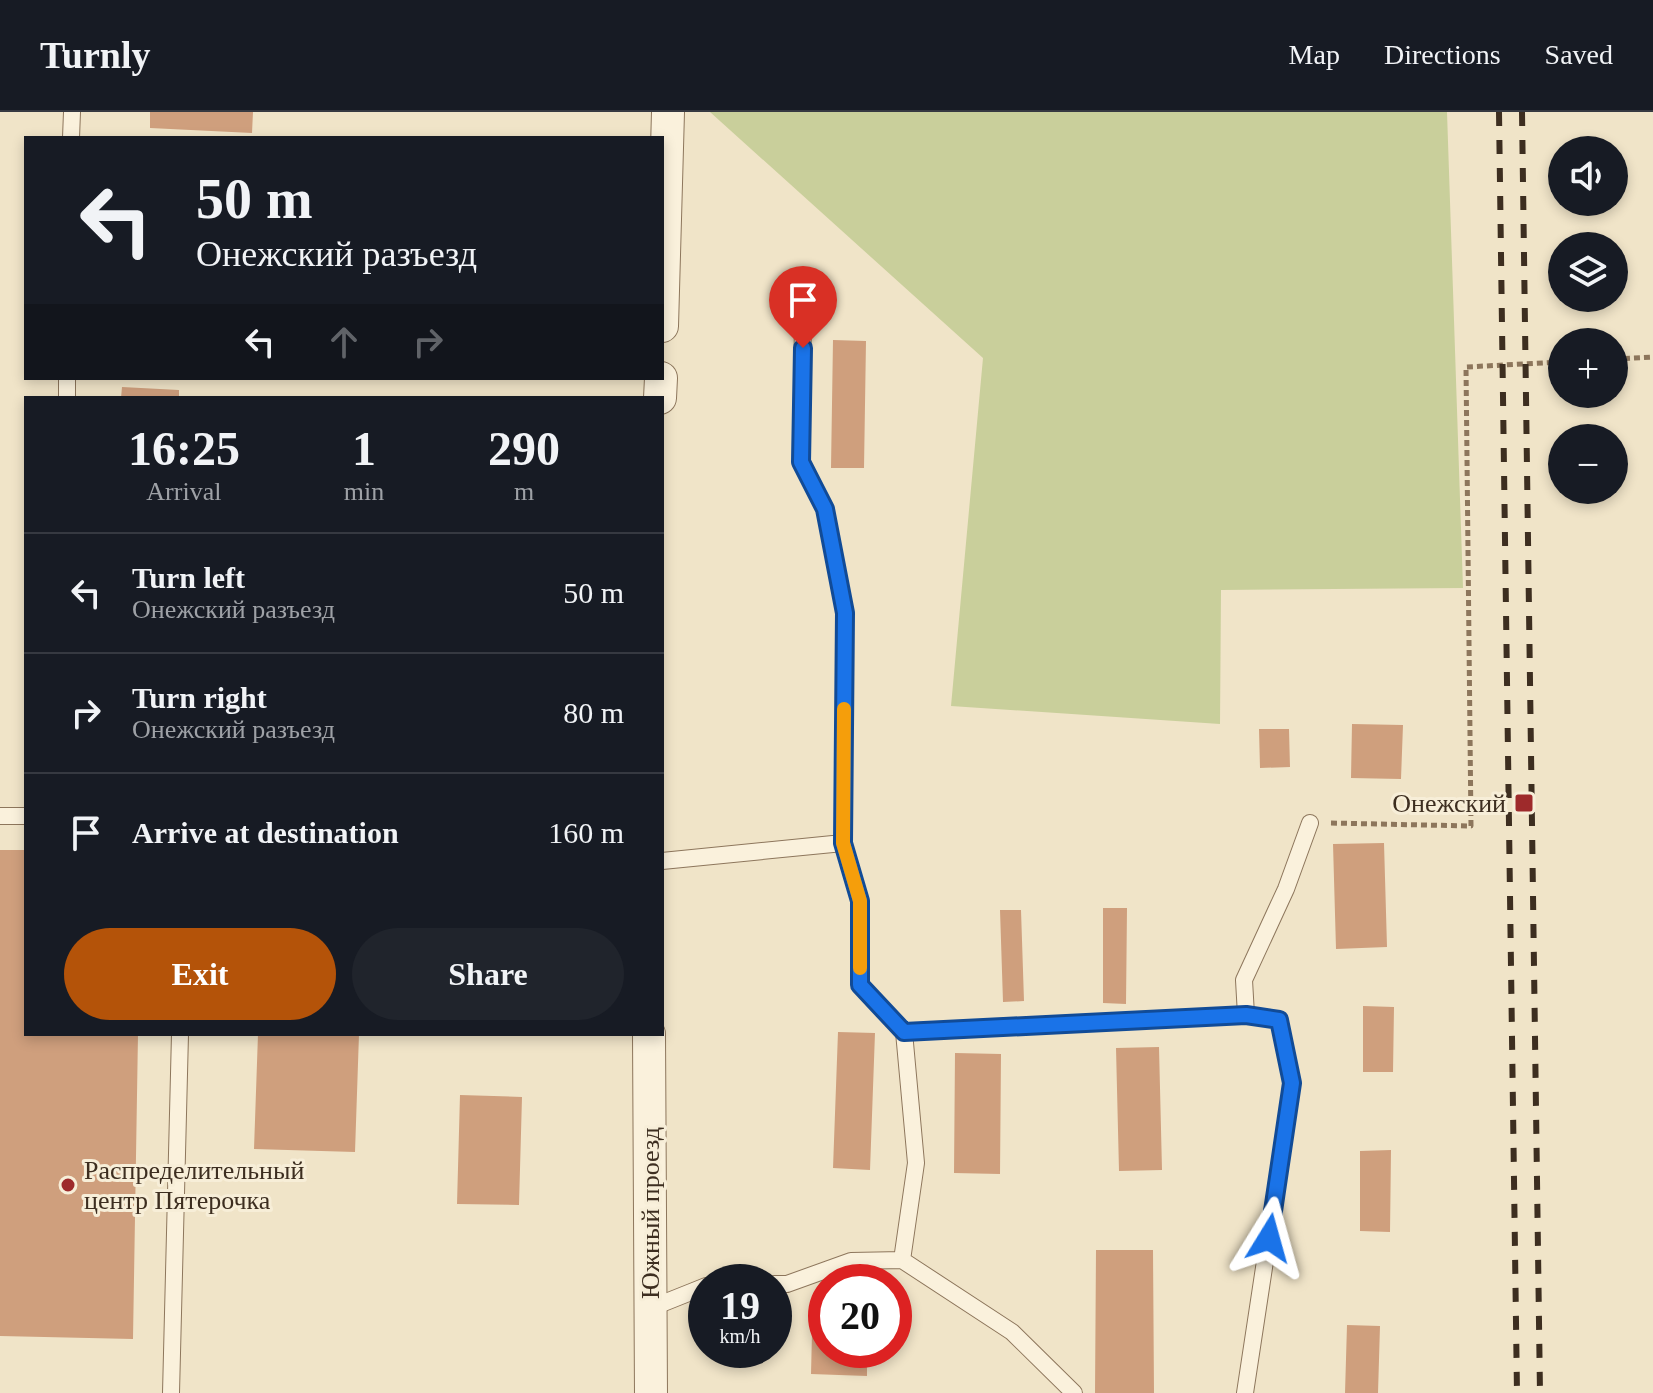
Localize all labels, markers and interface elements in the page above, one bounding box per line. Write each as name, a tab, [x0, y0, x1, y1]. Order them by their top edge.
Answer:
text: Turnly	[40, 34, 151, 76]
text: Map	[1289, 39, 1340, 70]
text: Directions	[1384, 39, 1501, 70]
text: Saved	[1545, 39, 1613, 70]
map controls	[1548, 136, 1628, 504]
button: sound	[1548, 136, 1628, 216]
icon: left	[64, 168, 168, 272]
text: 50 m	[196, 168, 313, 230]
button: layers	[1548, 232, 1628, 312]
text: Онежский разъезд	[196, 234, 477, 274]
pin	[769, 266, 837, 348]
icon: arrive	[781, 278, 825, 322]
icon: left	[238, 320, 282, 364]
icon: ahead	[322, 320, 366, 364]
icon: right	[406, 320, 450, 364]
button: +	[1548, 328, 1628, 408]
text: 16:25	[128, 422, 240, 475]
text: 1	[352, 422, 376, 475]
text: 290	[488, 422, 560, 475]
button: −	[1548, 424, 1628, 504]
text: Arrival	[146, 477, 221, 506]
text: min	[344, 477, 384, 506]
text: m	[514, 477, 534, 506]
text: Turn left	[132, 561, 245, 594]
icon: left	[64, 571, 108, 615]
text: 50 m	[563, 576, 624, 609]
text: Онежский разъезд	[132, 595, 335, 624]
text: Turn right	[132, 681, 267, 714]
icon: right	[64, 691, 108, 735]
text: 80 m	[563, 696, 624, 729]
text: Онежский разъезд	[132, 715, 335, 744]
place label: Онежский	[1392, 789, 1506, 818]
marker: Онежский	[1513, 792, 1535, 814]
icon: arrive	[64, 811, 108, 855]
text: Arrive at destination	[132, 816, 399, 849]
text: 160 m	[548, 816, 624, 849]
button: Exit	[64, 928, 336, 1020]
button: Share	[352, 928, 624, 1020]
street label: Южный проезд	[636, 1127, 665, 1299]
place label: Распределительный центр Пятерочка	[84, 1156, 304, 1215]
marker: Распределительный центр Пятерочка	[59, 1176, 77, 1194]
position arrow	[1227, 1196, 1311, 1280]
speed limit sign: 20	[808, 1264, 912, 1368]
text: 19	[720, 1283, 760, 1328]
text: km/h	[719, 1325, 761, 1347]

